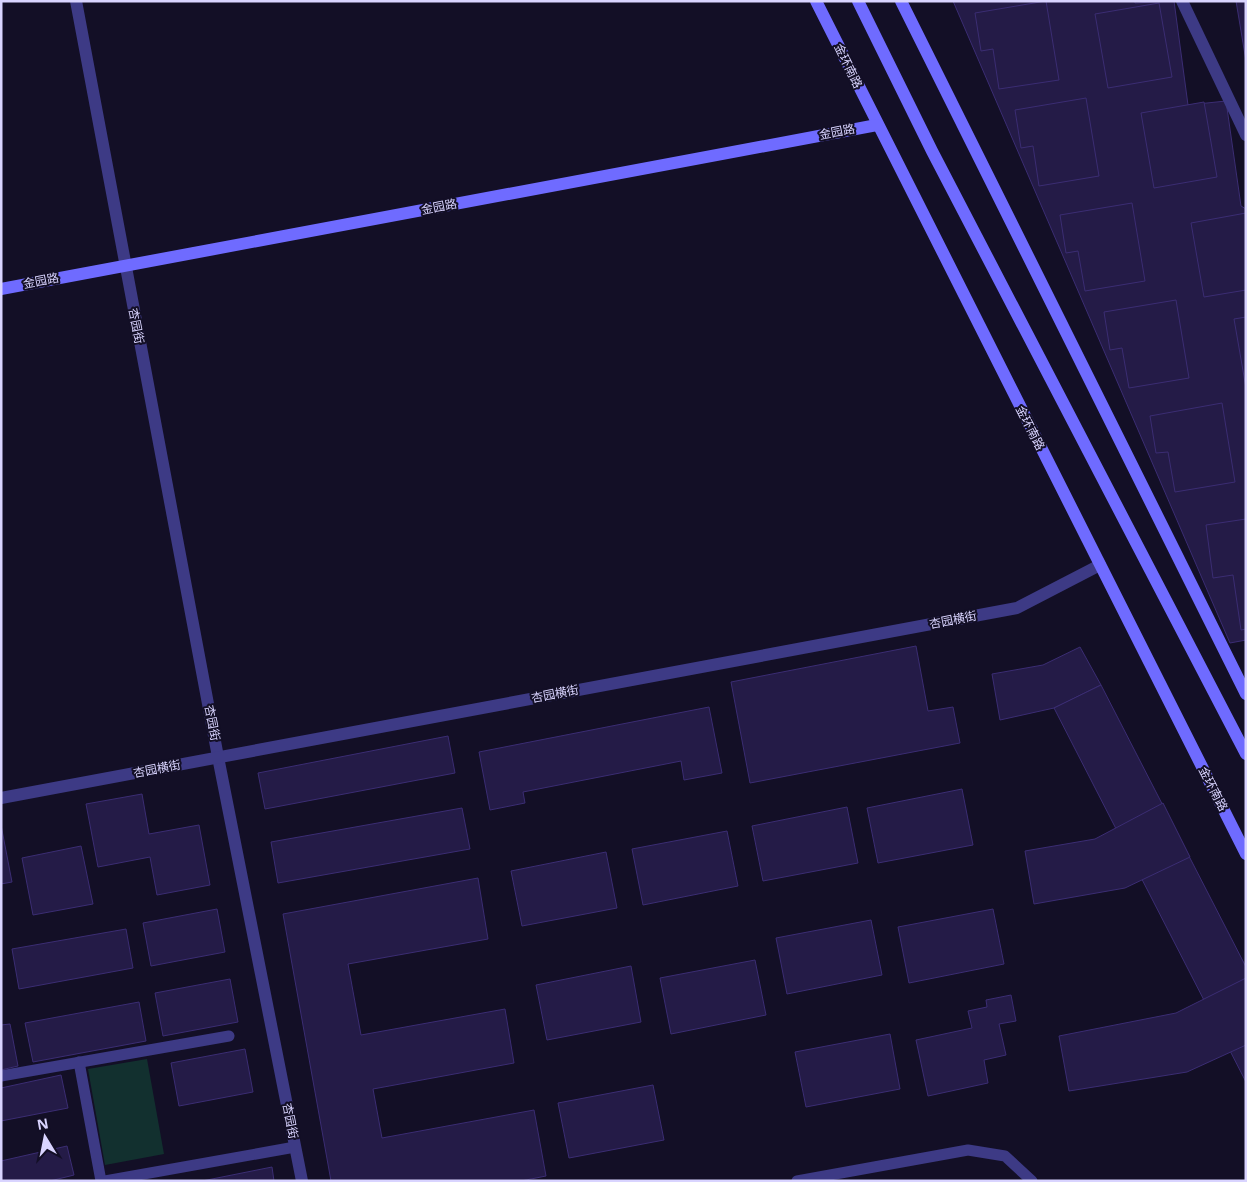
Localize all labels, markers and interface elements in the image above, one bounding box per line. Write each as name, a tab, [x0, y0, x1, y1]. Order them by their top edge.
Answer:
street label: 金环南路	[830, 40, 867, 91]
street label: 金园路	[818, 120, 856, 143]
street label: 金园路	[420, 195, 458, 218]
street label: 金园路	[22, 269, 60, 292]
street label: 杏园街	[125, 307, 148, 345]
street label: 金环南路	[1012, 403, 1049, 453]
street label: 杏园横街	[928, 607, 978, 632]
street label: 杏园横街	[530, 681, 580, 706]
street label: 杏园街	[201, 704, 224, 742]
street label: 杏园横街	[132, 756, 182, 781]
street label: 金环南路	[1195, 764, 1232, 814]
street label: 杏园街	[279, 1102, 302, 1140]
north arrow	[20, 1112, 70, 1162]
text: N	[35, 1113, 50, 1134]

